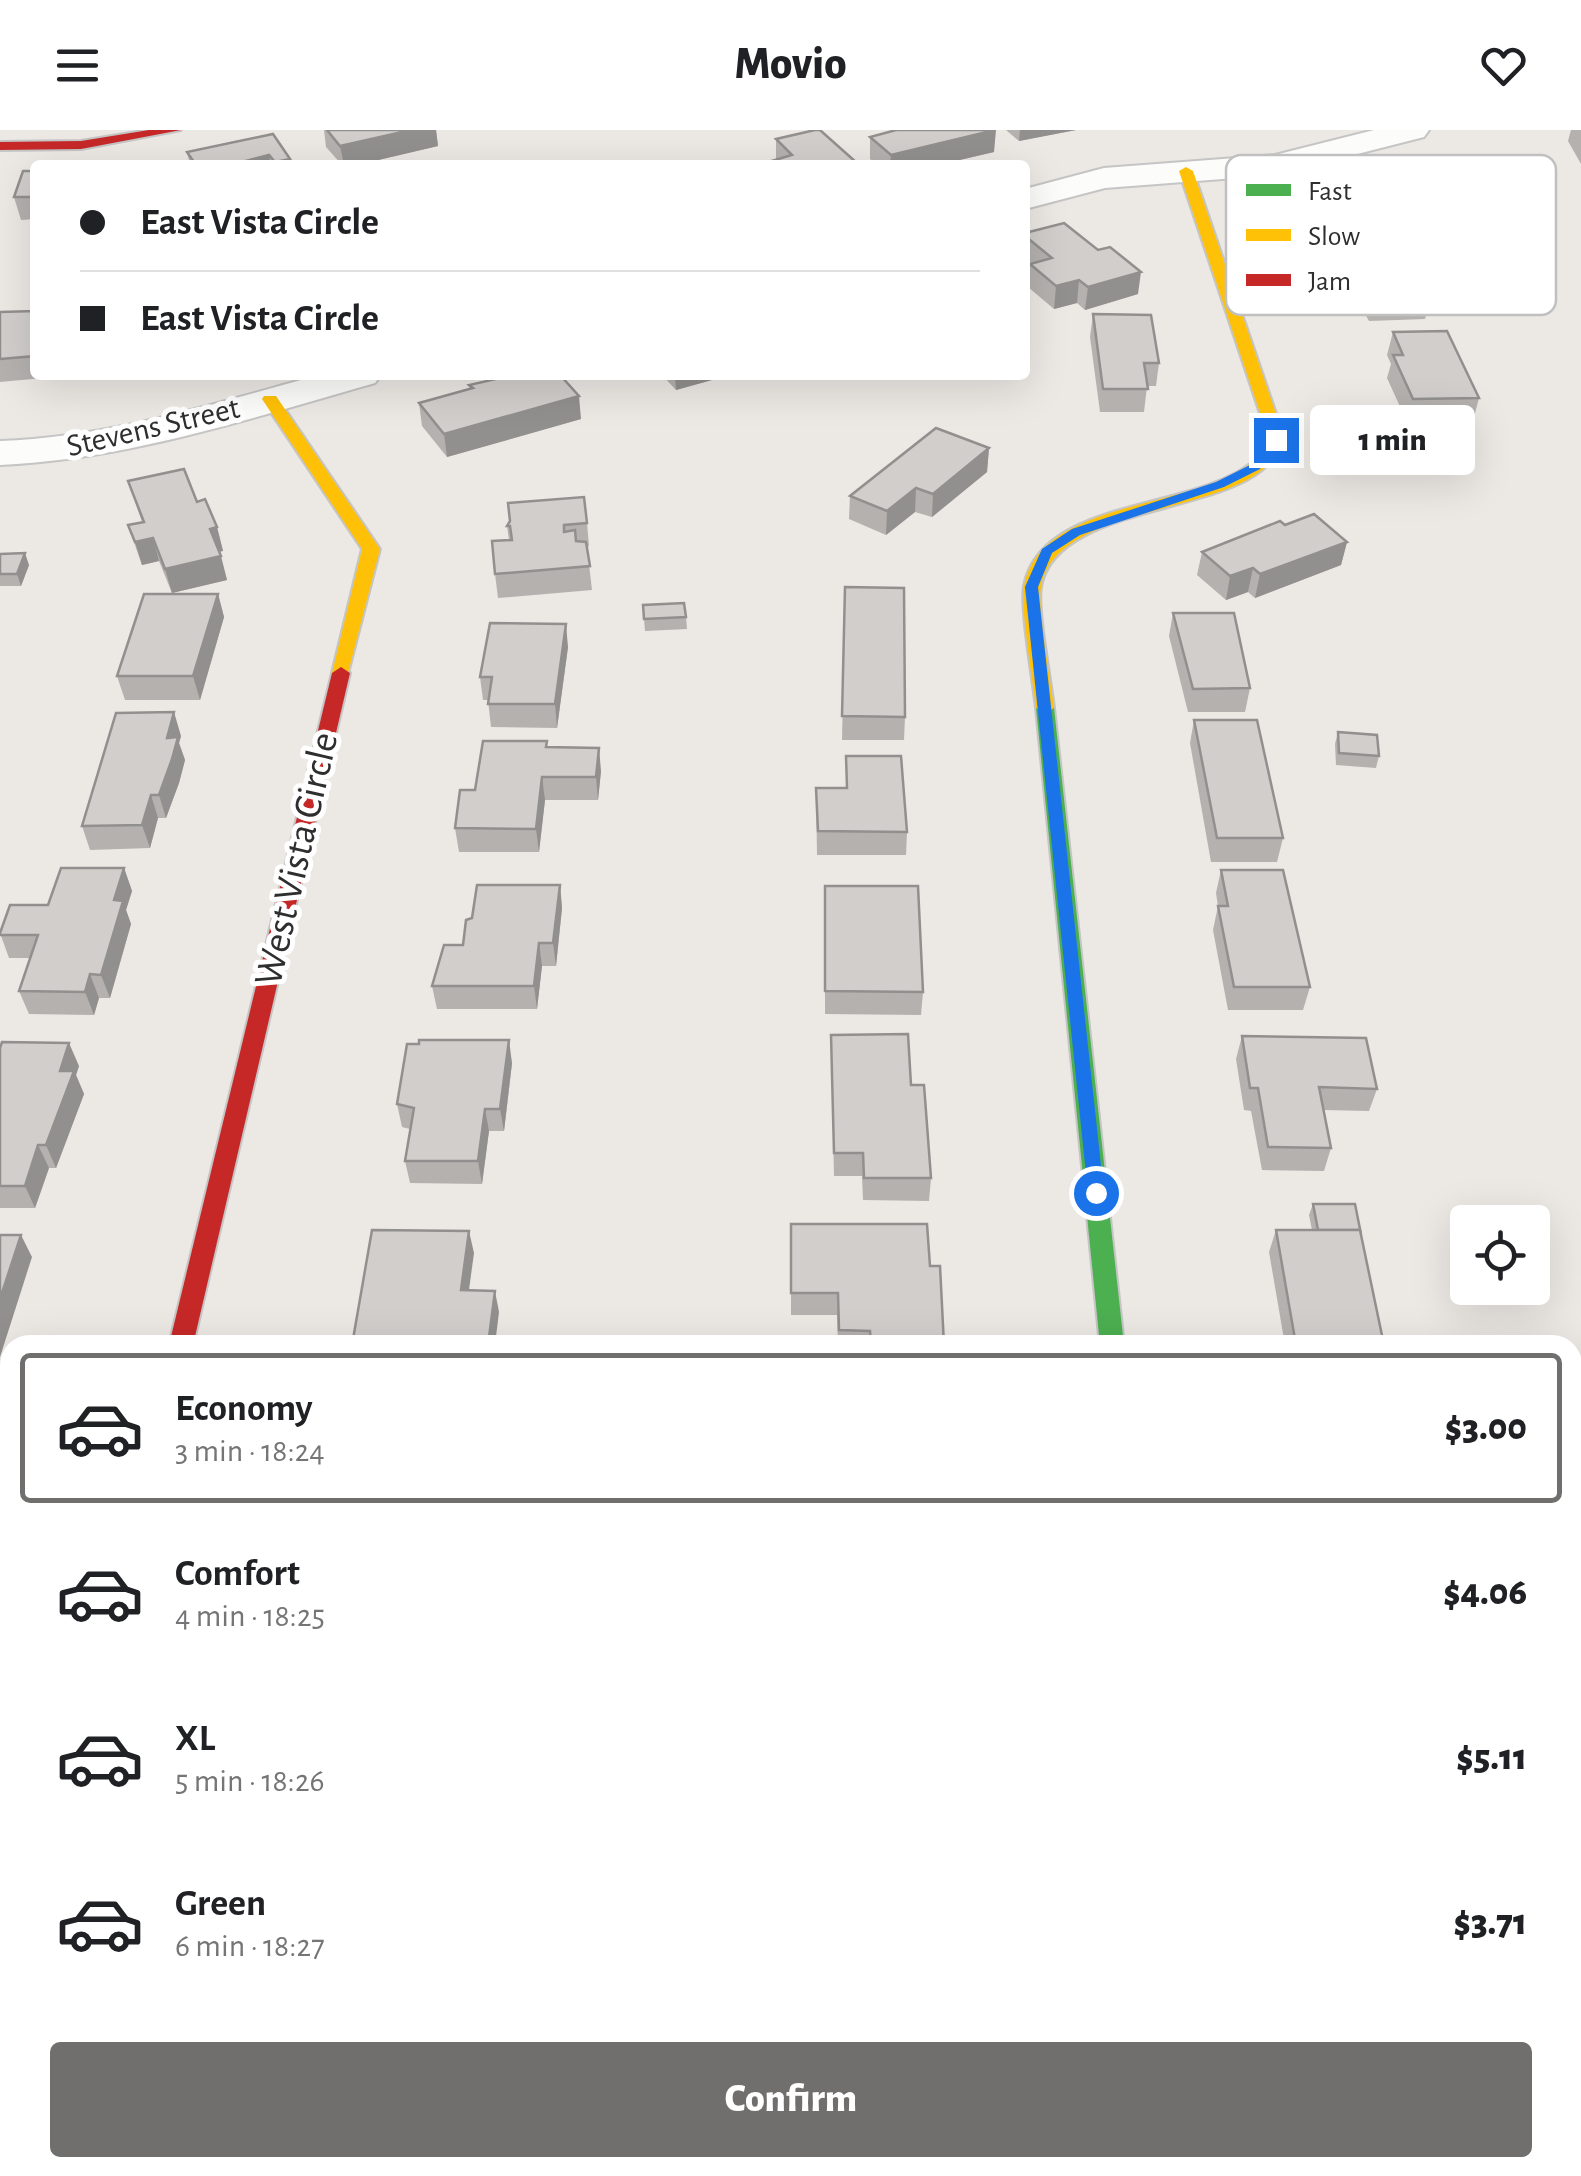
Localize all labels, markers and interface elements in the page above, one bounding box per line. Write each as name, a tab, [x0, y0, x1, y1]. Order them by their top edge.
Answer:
icon: menu	[50, 38, 105, 93]
icon: heart	[1476, 38, 1531, 93]
text: Movio	[734, 42, 847, 87]
legend	[1226, 155, 1556, 315]
text: Fast	[1308, 178, 1352, 206]
text: East Vista Circle	[140, 204, 379, 242]
text: Slow	[1308, 223, 1360, 251]
text: Jam	[1308, 268, 1351, 296]
text: East Vista Circle	[140, 300, 379, 338]
street label: Stevens Street	[63, 392, 243, 462]
callout: 1 min	[1311, 405, 1476, 475]
route end	[1254, 418, 1299, 463]
text: 1 min	[1358, 424, 1427, 456]
street label: West Vista Circle	[248, 729, 346, 989]
route start	[1074, 1171, 1119, 1216]
map controls	[1450, 1205, 1550, 1305]
button: locate	[1450, 1205, 1550, 1305]
icon: car	[55, 1383, 145, 1473]
text: Economy	[175, 1390, 313, 1428]
text: $3.00	[1445, 1409, 1527, 1447]
text: 3 min · 18:24	[175, 1435, 325, 1467]
icon: car	[55, 1548, 145, 1638]
text: Comfort	[175, 1555, 300, 1593]
text: $4.06	[1443, 1574, 1527, 1612]
text: 4 min · 18:25	[175, 1600, 325, 1632]
icon: car	[55, 1713, 145, 1803]
text: XL	[175, 1720, 215, 1758]
text: $5.11	[1456, 1739, 1527, 1777]
text: 5 min · 18:26	[175, 1765, 325, 1797]
icon: car	[55, 1878, 145, 1968]
text: Green	[175, 1885, 266, 1923]
text: $3.71	[1454, 1904, 1527, 1942]
text: 6 min · 18:27	[175, 1930, 324, 1962]
button: Confirm	[50, 2042, 1532, 2157]

